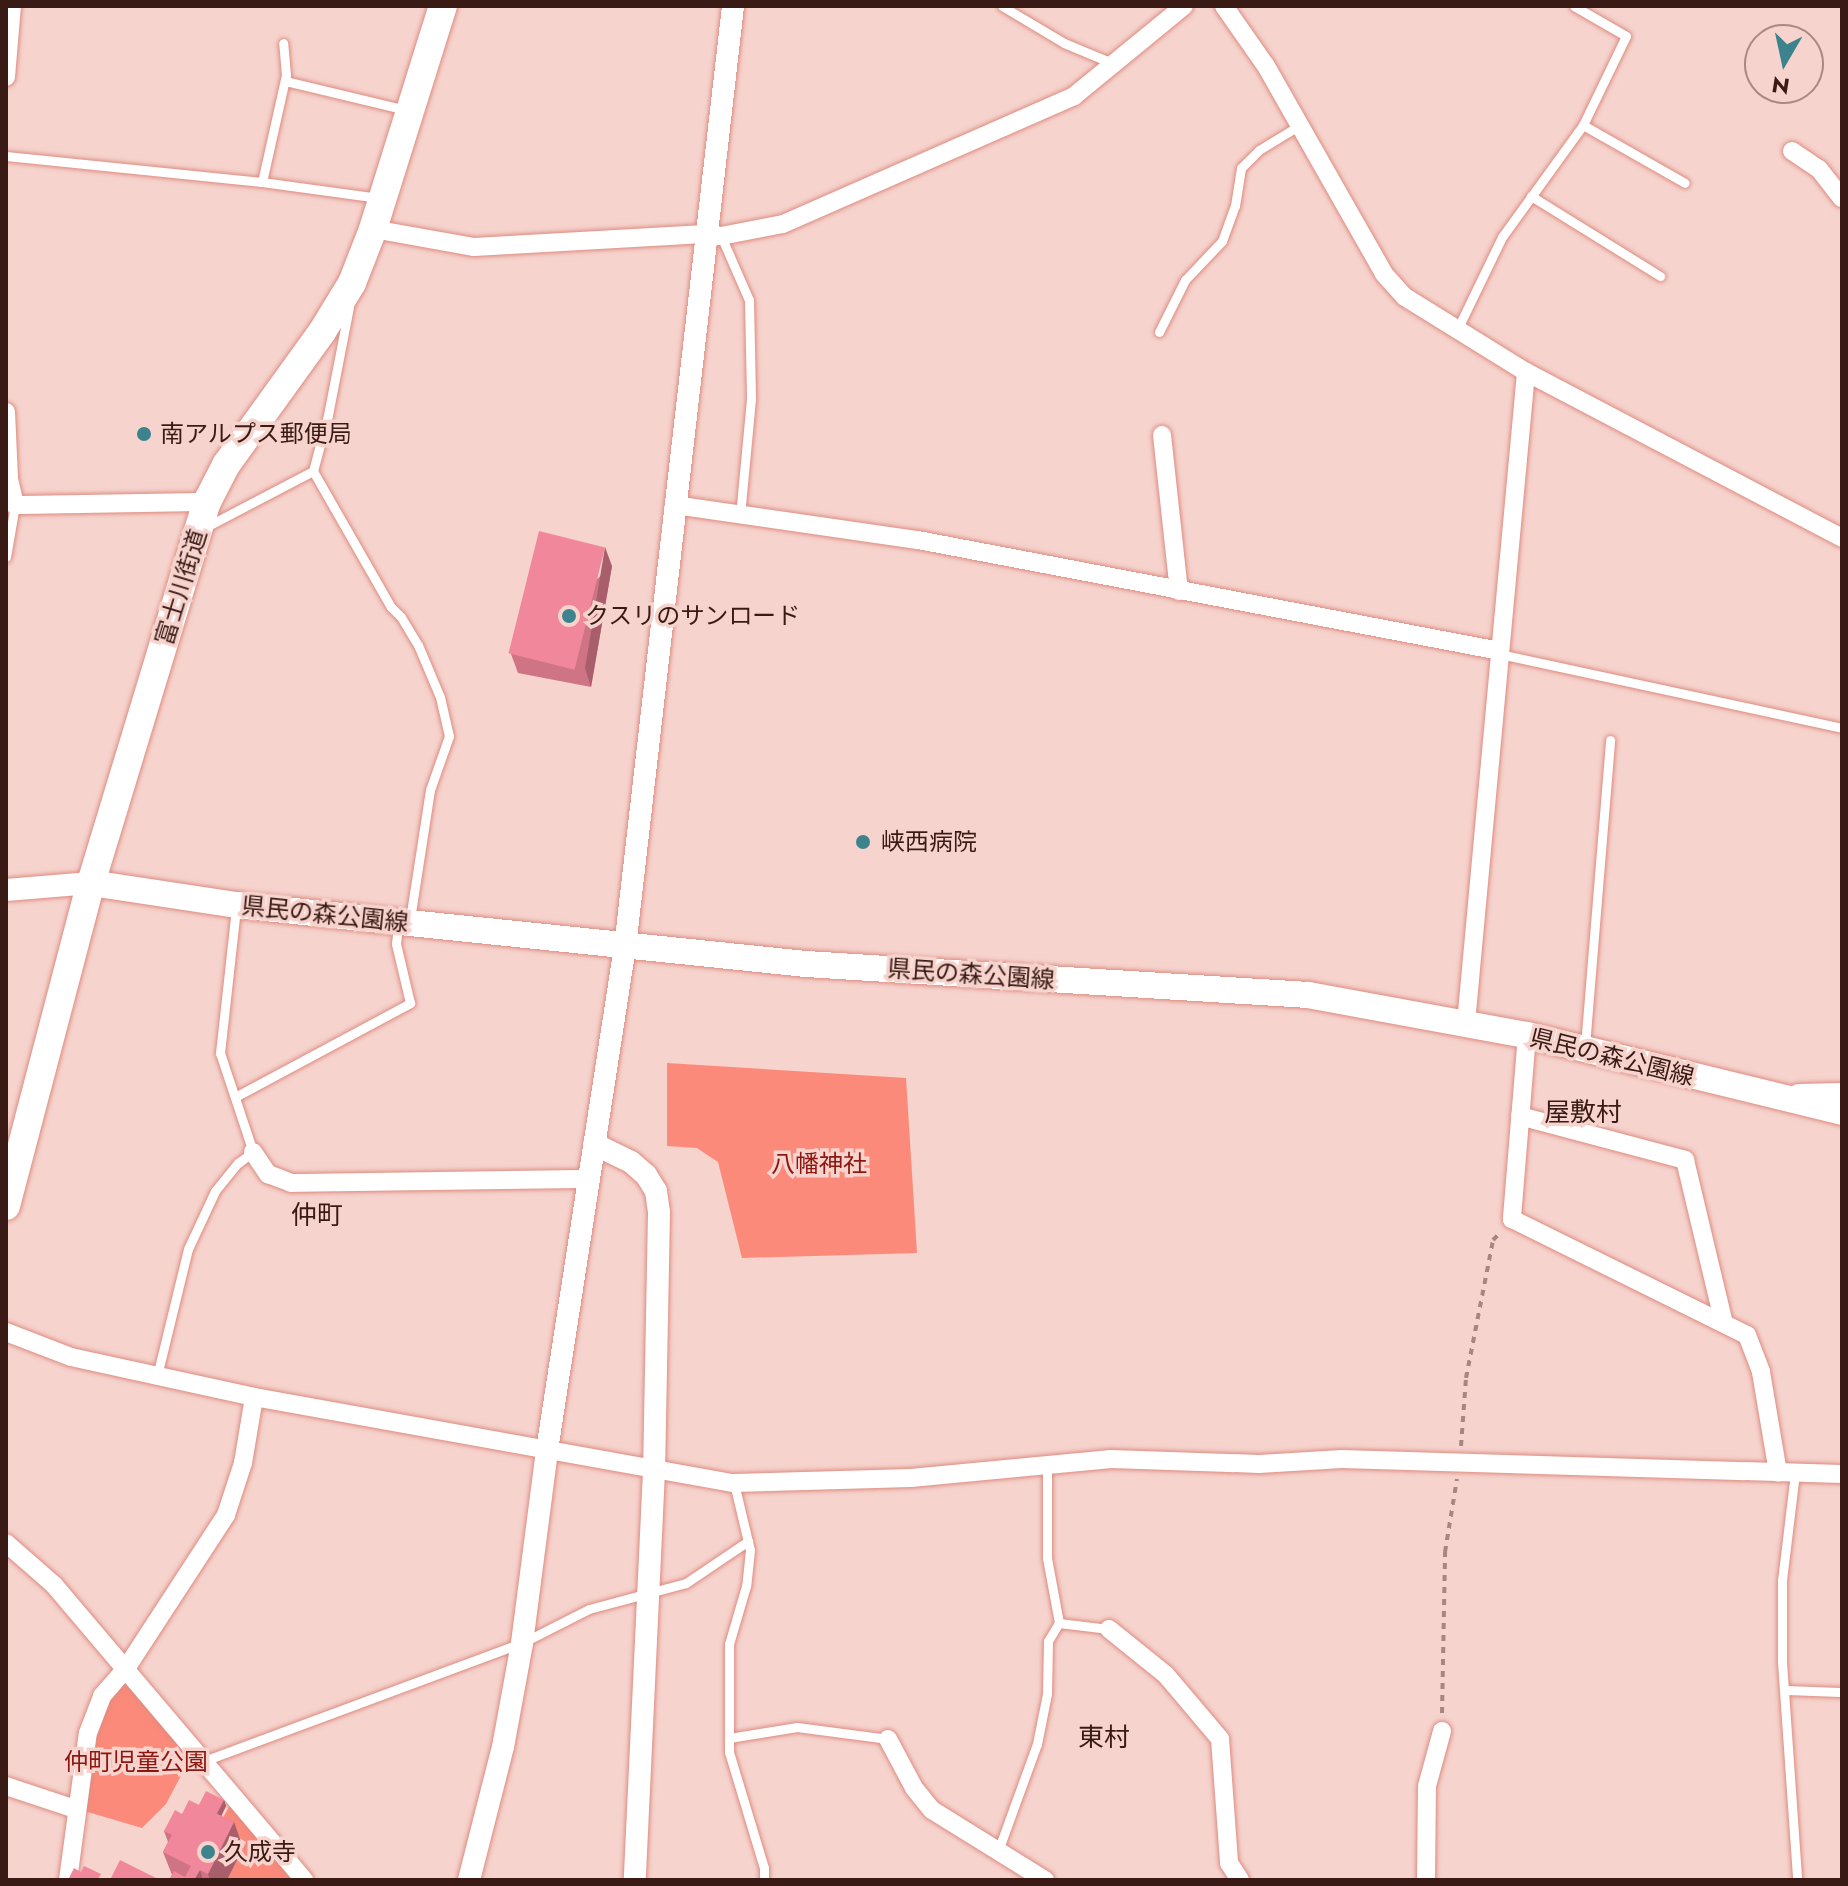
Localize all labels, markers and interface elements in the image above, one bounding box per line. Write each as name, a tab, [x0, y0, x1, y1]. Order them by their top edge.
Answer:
north arrow	[1744, 24, 1824, 104]
text: N	[1769, 69, 1792, 103]
place label: 南アルプス郵便局	[160, 420, 352, 448]
marker: 南アルプス郵便局	[135, 425, 153, 443]
street label: 富士川街道	[150, 525, 212, 649]
place label: クスリのサンロード	[585, 602, 801, 630]
marker: クスリのサンロード	[560, 607, 578, 625]
place label: 峡西病院	[881, 828, 977, 856]
marker: 峡西病院	[852, 831, 874, 853]
street label: 県民の森公園線	[240, 891, 410, 937]
street label: 県民の森公園線	[886, 954, 1056, 994]
street label: 県民の森公園線	[1527, 1023, 1697, 1091]
district label: 屋敷村	[1544, 1097, 1622, 1129]
park label: 八幡神社	[771, 1150, 867, 1178]
district label: 仲町	[291, 1200, 343, 1232]
district label: 東村	[1078, 1722, 1130, 1754]
park label: 仲町児童公園	[64, 1748, 208, 1776]
place label: 久成寺	[224, 1838, 296, 1866]
marker: 久成寺	[199, 1843, 217, 1861]

